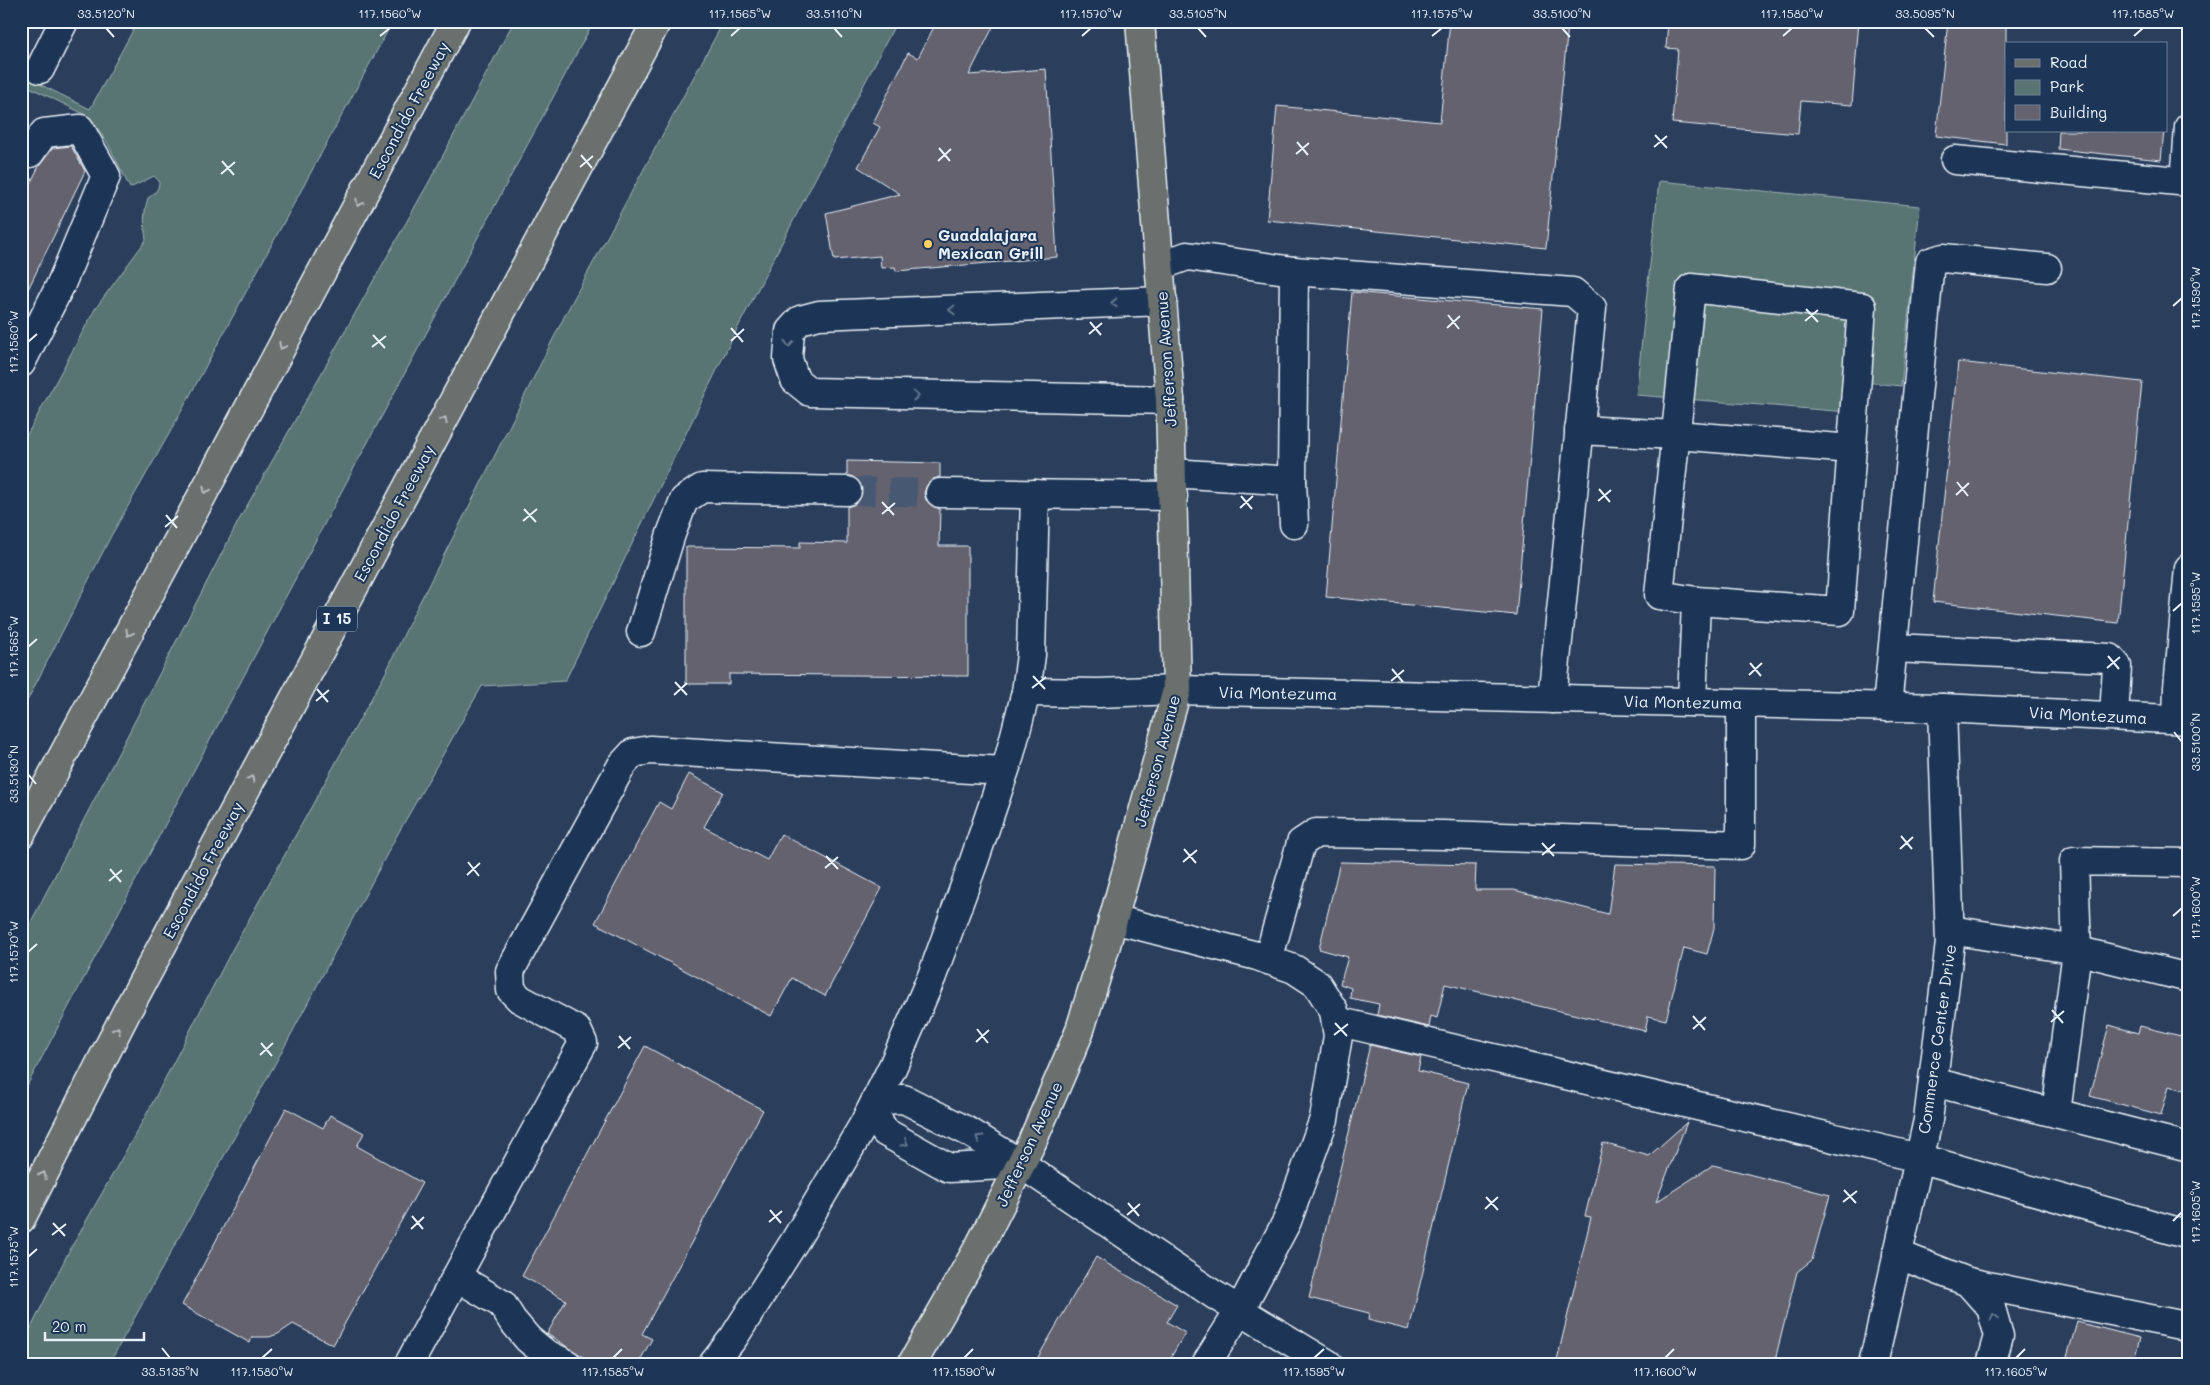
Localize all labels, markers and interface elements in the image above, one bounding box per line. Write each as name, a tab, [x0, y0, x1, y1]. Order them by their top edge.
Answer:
text: 33.5120°N	[77, 5, 135, 21]
text: 117.1560°W	[358, 5, 422, 21]
text: 117.1565°W	[709, 5, 771, 21]
text: 33.5110°N	[806, 5, 862, 21]
text: 117.1570°W	[1060, 5, 1122, 21]
text: 33.5105°N	[1169, 5, 1227, 21]
text: 117.1575°W	[1411, 5, 1473, 21]
text: 33.5100°N	[1533, 5, 1591, 21]
text: 117.1580°W	[1760, 5, 1824, 21]
text: 33.5095°N	[1895, 5, 1955, 21]
text: 117.1585°W	[2112, 5, 2174, 21]
street label: Escondido Freeway	[364, 38, 454, 182]
legend	[2005, 42, 2168, 132]
text: Road	[2050, 52, 2087, 72]
text: Park	[2050, 76, 2084, 96]
text: Building	[2050, 102, 2107, 122]
one-way arrow	[355, 198, 365, 207]
place label: Guadalajara Mexican Grill	[938, 224, 1043, 263]
marker: Guadalajara Mexican Grill	[922, 238, 934, 250]
text: 117.1590°W	[2187, 267, 2203, 329]
street label: Jefferson Avenue	[1150, 291, 1181, 427]
one-way arrow	[1110, 297, 1118, 308]
one-way arrow	[948, 304, 956, 315]
text: 117.1560°W	[5, 310, 21, 374]
one-way arrow	[784, 340, 795, 348]
one-way arrow	[279, 341, 289, 350]
one-way arrow	[912, 390, 920, 401]
one-way arrow	[438, 416, 448, 425]
street label: Escondido Freeway	[349, 441, 439, 585]
one-way arrow	[202, 484, 212, 493]
text: 117.1595°W	[2187, 572, 2203, 634]
road number: I 15	[317, 606, 357, 632]
text: 117.1565°W	[5, 616, 21, 678]
one-way arrow	[125, 628, 135, 637]
street label: Via Montezuma	[1218, 681, 1338, 704]
street label: Via Montezuma	[1623, 690, 1743, 713]
street label: Jefferson Avenue	[1129, 693, 1184, 829]
street label: Via Montezuma	[2028, 701, 2148, 728]
text: 33.5100°N	[2187, 713, 2203, 771]
text: 33.5130°N	[5, 745, 21, 803]
one-way arrow	[245, 775, 255, 784]
street label: Escondido Freeway	[158, 798, 248, 942]
text: 117.1600°W	[2187, 876, 2203, 940]
text: 117.1570°W	[5, 921, 21, 983]
street label: Commerce Center Drive	[1913, 943, 1960, 1135]
one-way arrow	[111, 1027, 121, 1036]
street label: Jefferson Avenue	[990, 1078, 1067, 1210]
one-way arrow	[976, 1135, 985, 1145]
one-way arrow	[900, 1137, 909, 1147]
one-way arrow	[37, 1171, 47, 1180]
text: 117.1605°W	[2187, 1180, 2203, 1244]
text: 117.1575°W	[5, 1226, 21, 1288]
scale bar	[45, 1310, 144, 1342]
one-way arrow	[1989, 1313, 1999, 1321]
text: 20 m	[52, 1316, 86, 1336]
text: 33.5135°N	[141, 1363, 199, 1379]
text: 117.1580°W	[230, 1363, 294, 1379]
text: 117.1585°W	[582, 1363, 644, 1379]
text: 117.1590°W	[933, 1363, 995, 1379]
text: 117.1595°W	[1283, 1363, 1345, 1379]
text: 117.1600°W	[1633, 1363, 1697, 1379]
text: 117.1605°W	[1984, 1363, 2048, 1379]

